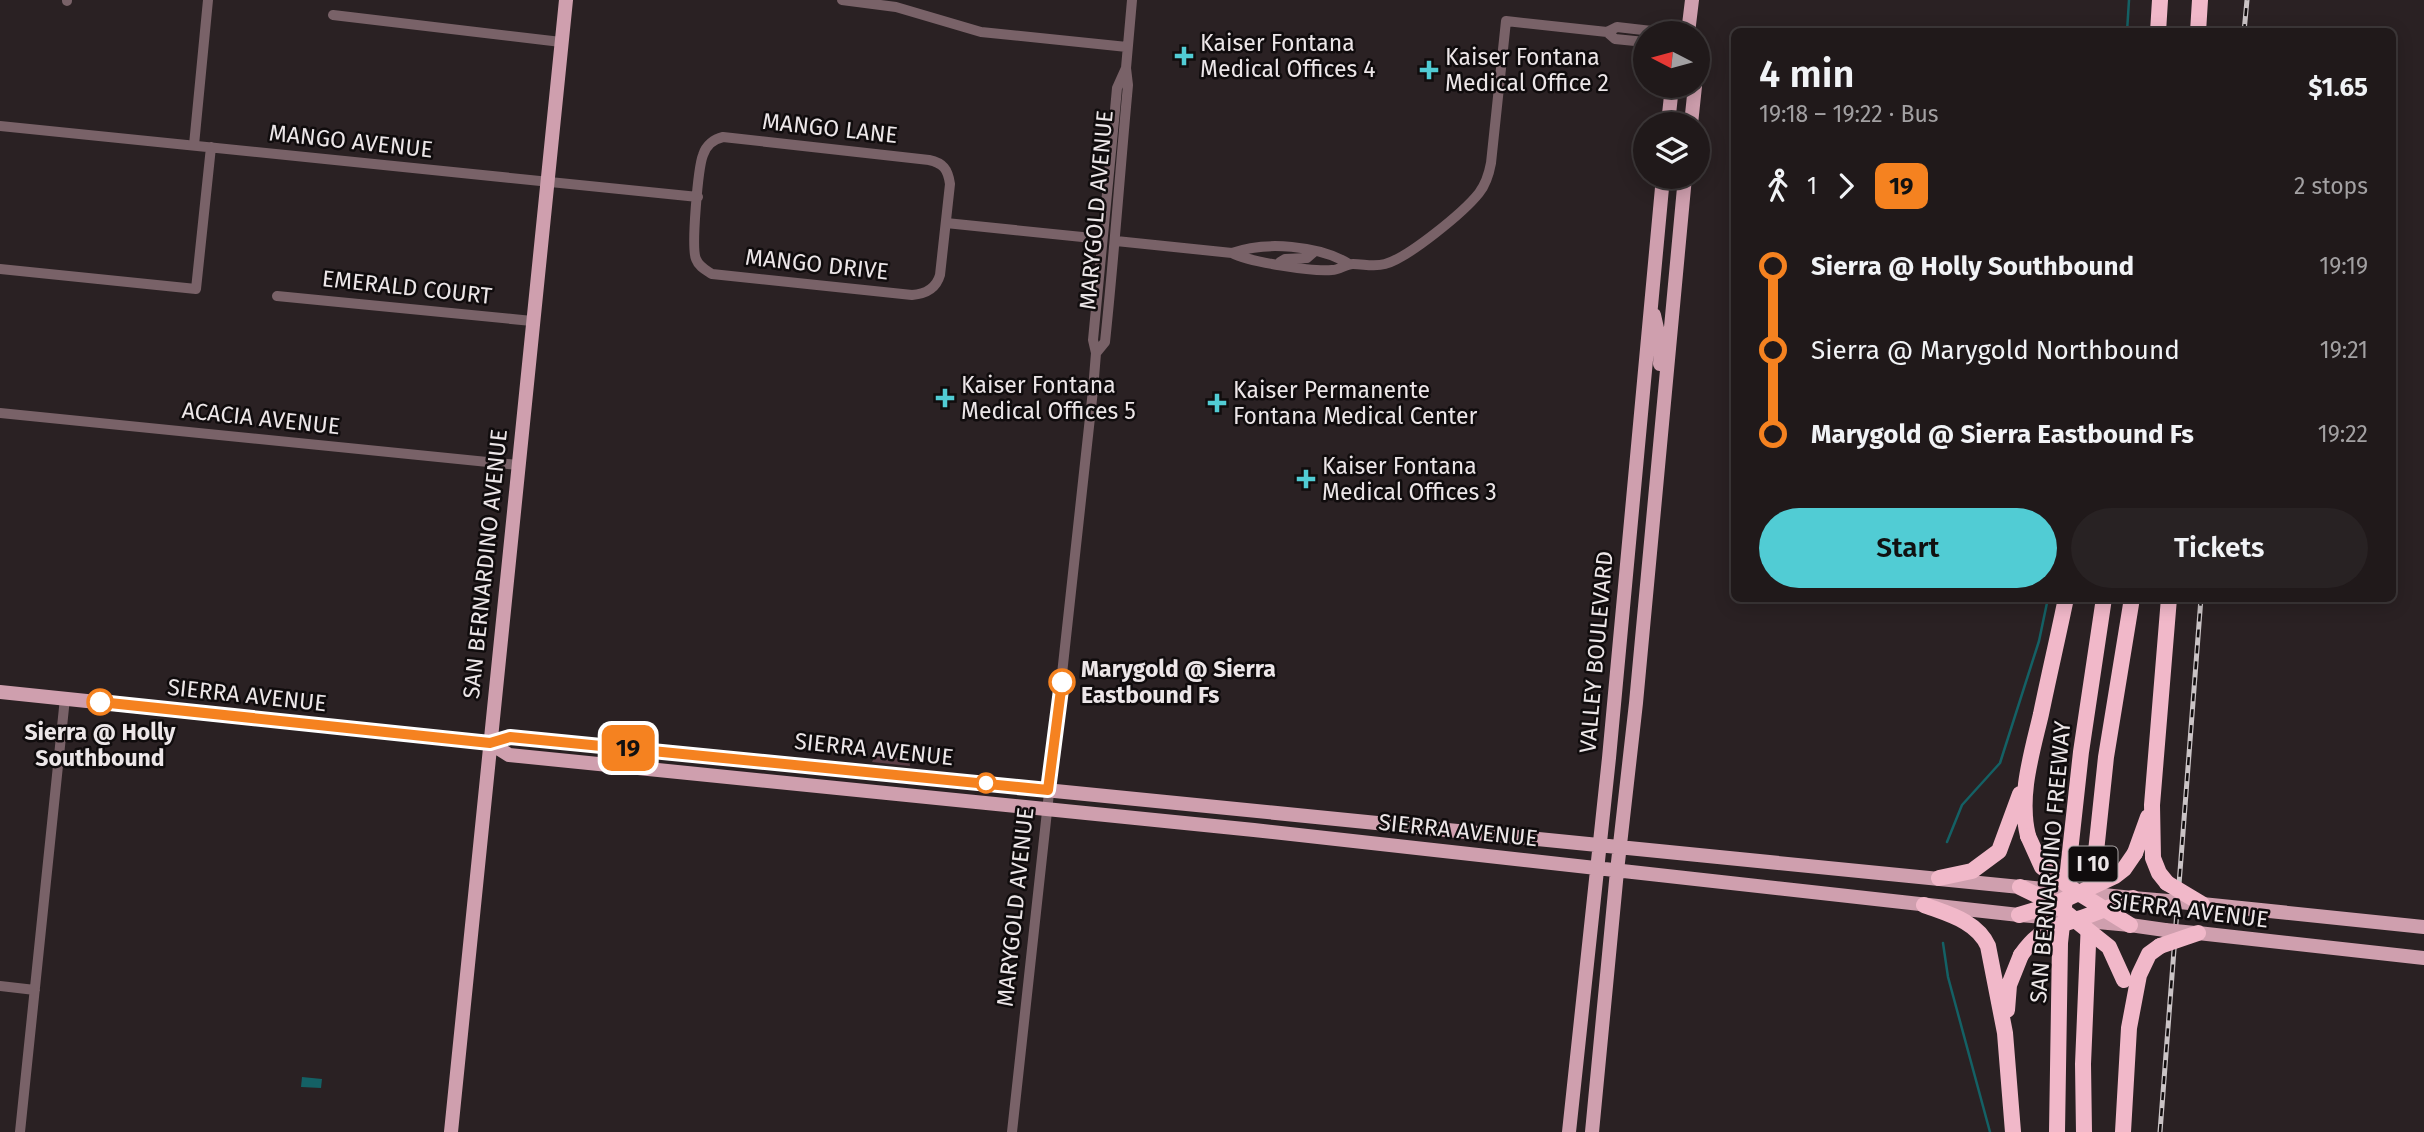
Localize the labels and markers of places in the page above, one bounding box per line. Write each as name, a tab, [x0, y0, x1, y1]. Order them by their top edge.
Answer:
place label: Kaiser Fontana Medical Offices 4	[1200, 29, 1376, 83]
place label: Kaiser Fontana Medical Office 2	[1445, 43, 1609, 97]
marker: Kaiser Fontana Medical Offices 4	[1174, 46, 1194, 66]
marker: Kaiser Fontana Medical Office 2	[1419, 60, 1439, 80]
place label: Kaiser Fontana Medical Offices 5	[961, 371, 1136, 425]
place label: Kaiser Permanente Fontana Medical Center	[1233, 376, 1478, 430]
marker: Kaiser Fontana Medical Offices 5	[935, 388, 955, 408]
marker: Kaiser Permanente Fontana Medical Center	[1207, 393, 1227, 413]
place label: Kaiser Fontana Medical Offices 3	[1322, 452, 1497, 506]
marker: Kaiser Fontana Medical Offices 3	[1296, 469, 1316, 489]
place label: Marygold @ Sierra Eastbound Fs	[1081, 655, 1276, 709]
marker: Marygold @ Sierra Eastbound Fs	[1049, 669, 1075, 695]
marker: Sierra @ Holly Southbound	[87, 689, 113, 715]
place label: Sierra @ Holly Southbound	[24, 718, 177, 772]
unlabelled marker	[976, 773, 996, 793]

